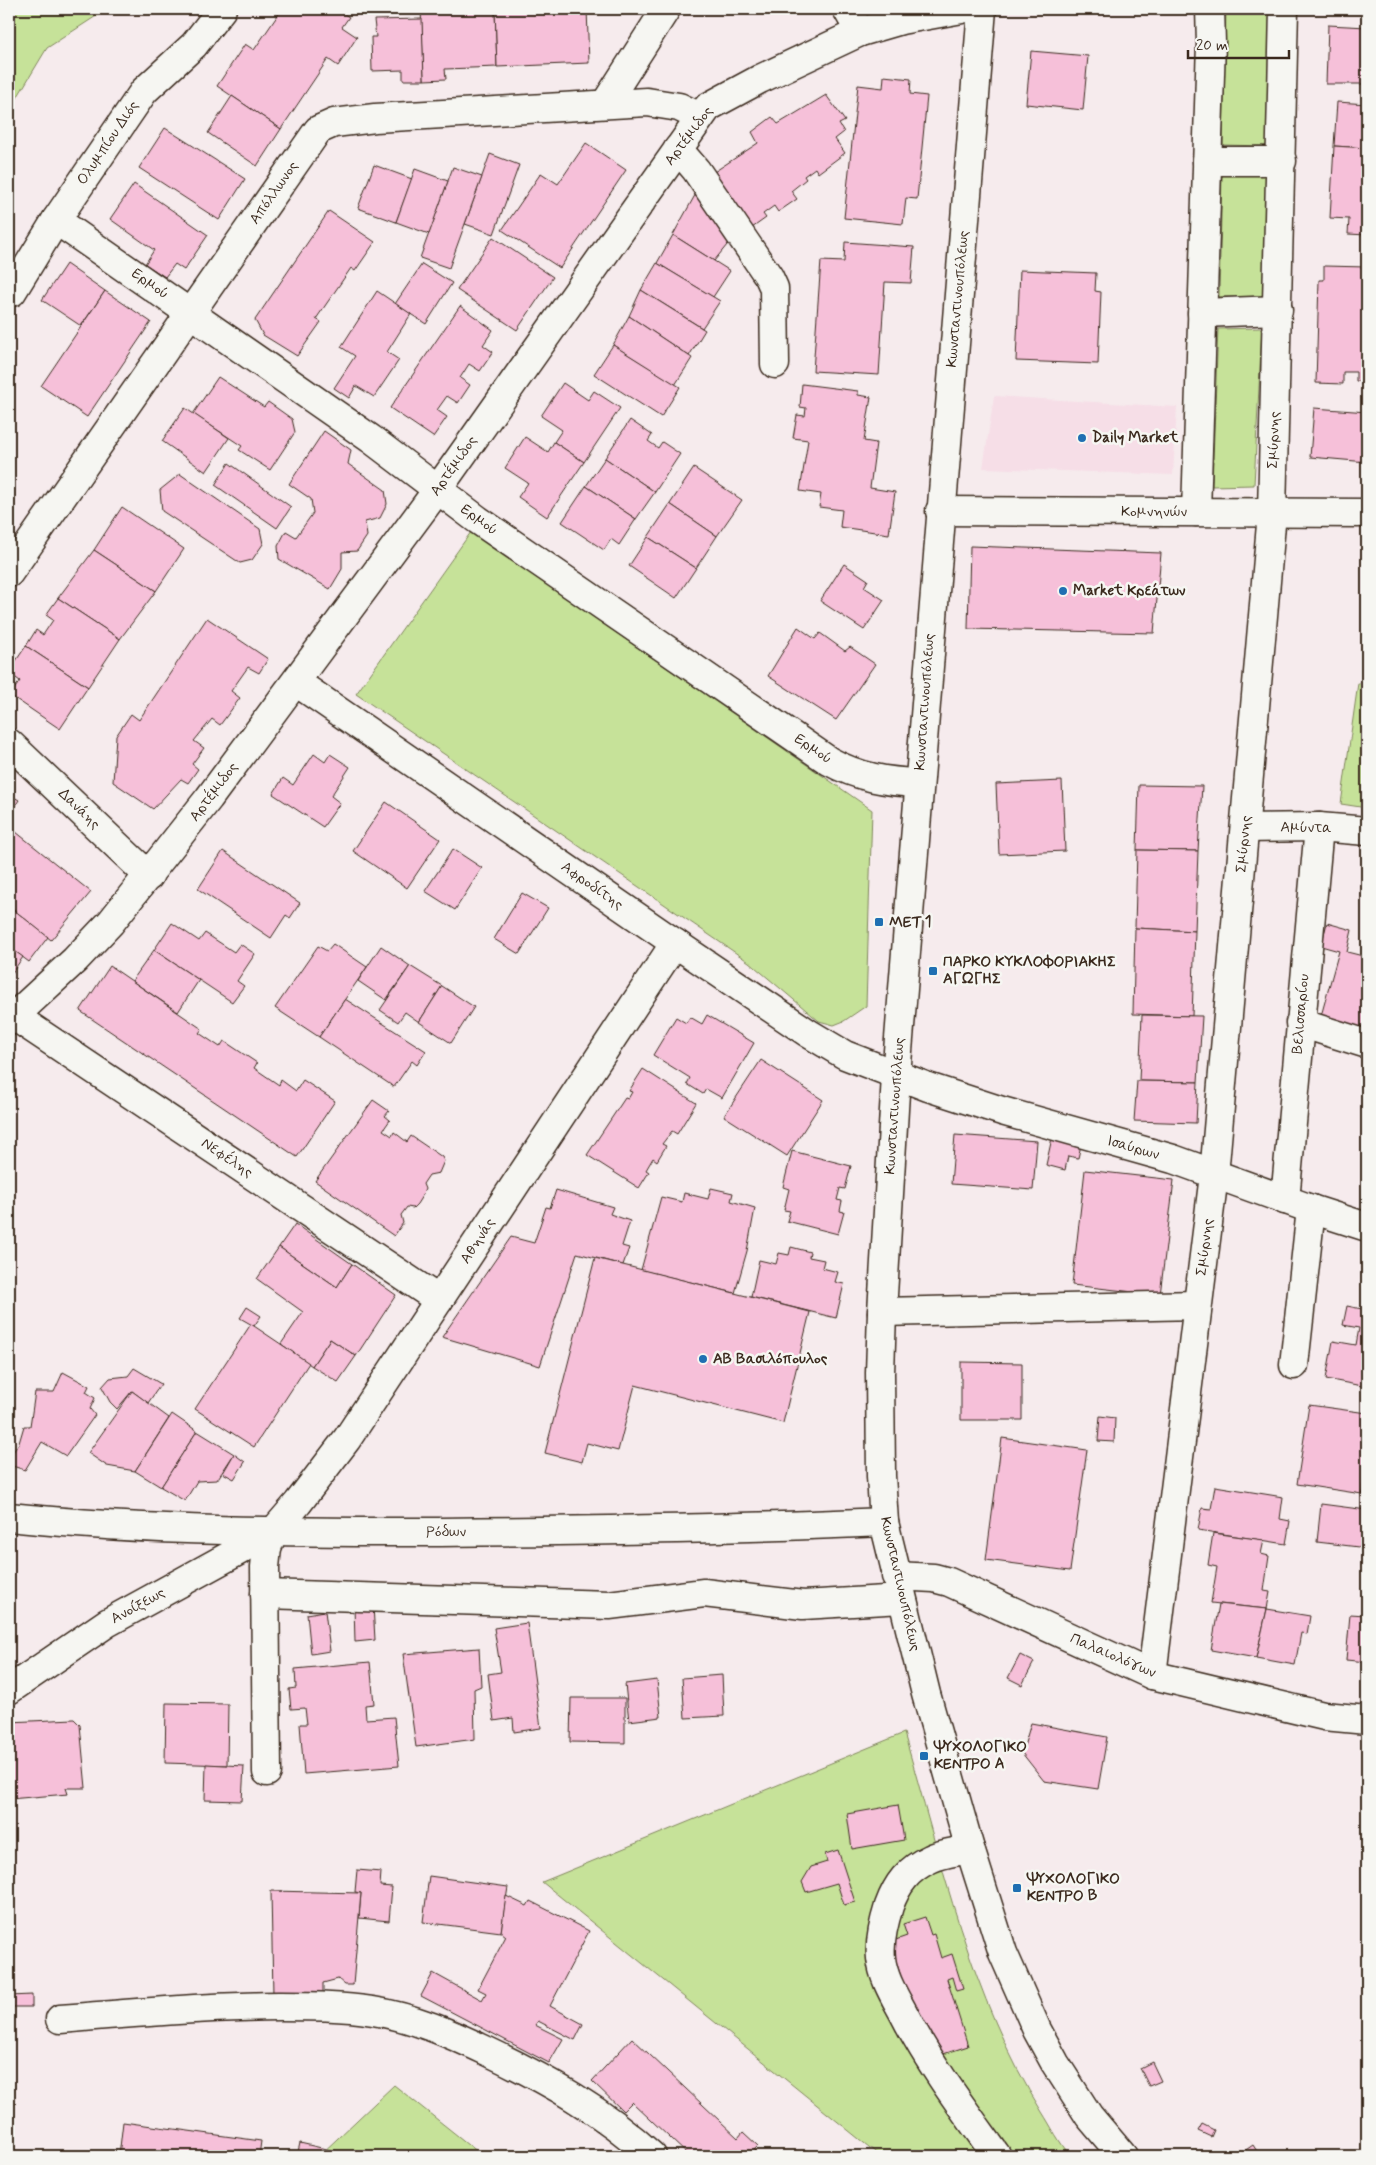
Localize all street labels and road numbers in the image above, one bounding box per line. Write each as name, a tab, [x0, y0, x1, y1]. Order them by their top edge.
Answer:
street label: Ολυμπίου Διός	[72, 97, 144, 189]
street label: Αρτέμιδος	[660, 102, 718, 170]
street label: Απόλλωνος	[245, 157, 303, 229]
street label: Κωνσταντινουπόλεως	[942, 229, 974, 368]
street label: Ερμού	[127, 264, 173, 304]
street label: Σμύρνης	[1263, 410, 1285, 469]
street label: Αρτέμιδος	[426, 431, 482, 500]
street label: Ερμού	[456, 500, 502, 540]
street label: Κομνηνών	[1121, 502, 1187, 522]
street label: Κωνσταντινουπόλεως	[910, 632, 940, 771]
street label: Ερμού	[790, 729, 836, 769]
street label: Αρτέμιδος	[185, 758, 243, 826]
street label: Δανάης	[53, 784, 105, 834]
street label: Σμύρνης	[1232, 814, 1257, 874]
street label: Αμύντα	[1280, 818, 1332, 838]
street label: Αφροδίτης	[557, 857, 628, 915]
street label: Βελισσαρίου	[1288, 973, 1314, 1055]
street label: Κωνσταντινουπόλεως	[880, 1036, 910, 1175]
street label: Ισαύρων	[1104, 1131, 1162, 1165]
street label: Νεφέλης	[197, 1133, 257, 1183]
street label: Αθηνάς	[456, 1214, 500, 1268]
street label: Σμύρνης	[1192, 1217, 1218, 1277]
street label: Κωνσταντινουπόλεως	[875, 1515, 925, 1654]
street label: Ρόδων	[426, 1522, 466, 1542]
street label: Ανοίξεως	[107, 1583, 169, 1629]
street label: Παλαιολόγων	[1067, 1629, 1160, 1683]

